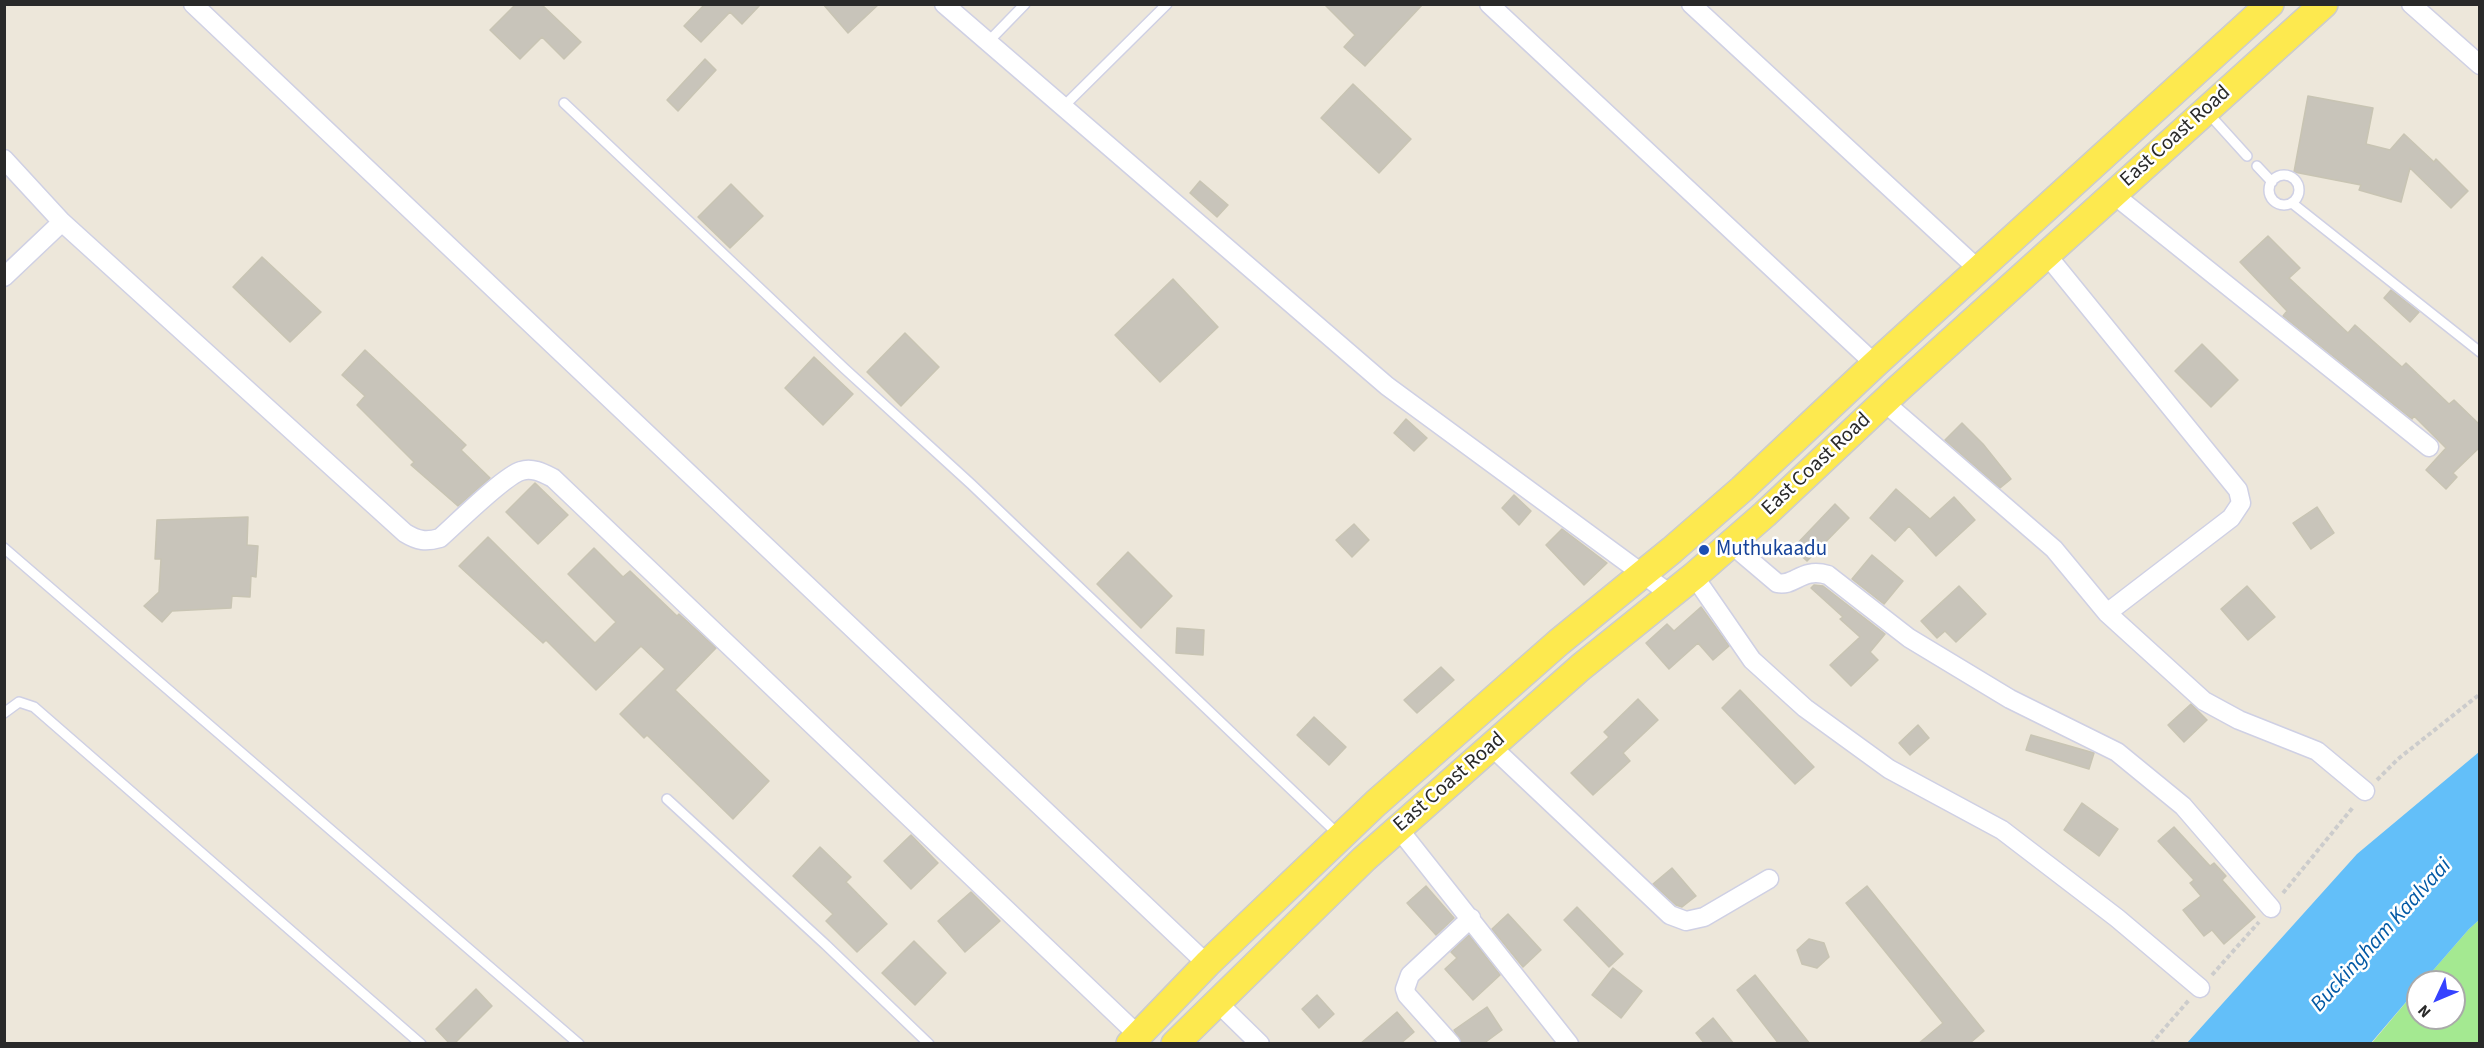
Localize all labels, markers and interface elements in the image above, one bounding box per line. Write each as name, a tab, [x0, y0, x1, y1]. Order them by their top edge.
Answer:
street label: East Coast Road	[2116, 81, 2236, 193]
street label: East Coast Road	[1757, 408, 1877, 522]
place label: Muthukaadu	[1716, 537, 1827, 563]
marker: Muthukaadu	[1697, 543, 1711, 557]
street label: East Coast Road	[1389, 728, 1511, 838]
water label: Buckingham Kaalvaai	[2306, 854, 2458, 1018]
north arrow	[2406, 970, 2466, 1030]
text: N	[2413, 1000, 2436, 1023]

